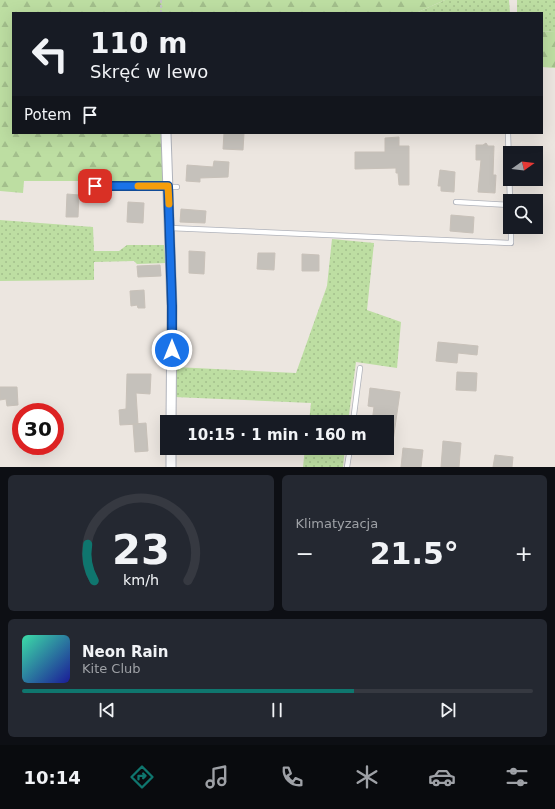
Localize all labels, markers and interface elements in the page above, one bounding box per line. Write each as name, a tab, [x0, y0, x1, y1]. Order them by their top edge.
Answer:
text: 110 m	[90, 27, 187, 60]
icon: left	[24, 28, 76, 80]
text: Skręć w lewo	[90, 61, 208, 82]
icon: arrive	[79, 104, 101, 126]
text: Potem	[24, 106, 71, 124]
north arrow	[503, 146, 543, 186]
map controls	[503, 146, 543, 234]
pin	[78, 169, 112, 203]
icon: arrive	[84, 175, 106, 197]
button: search	[503, 194, 543, 234]
position arrow	[151, 329, 193, 371]
speed limit sign: 30	[12, 403, 64, 455]
text: 10:15 · 1 min · 160 m	[187, 426, 367, 444]
text: Klimatyzacja	[296, 516, 378, 531]
text: 23	[112, 525, 170, 574]
text: 21.5°	[370, 536, 459, 571]
text: −	[296, 541, 314, 566]
text: +	[515, 541, 533, 566]
text: km/h	[123, 572, 159, 588]
text: Neon Rain	[82, 643, 168, 661]
text: Kite Club	[82, 661, 141, 676]
icon: previous	[96, 699, 118, 721]
icon: pause	[266, 699, 288, 721]
icon: next	[437, 699, 459, 721]
icon: directions	[128, 763, 156, 791]
icon: music	[203, 763, 231, 791]
icon: phone	[278, 763, 306, 791]
icon: climate	[353, 763, 381, 791]
icon: car	[428, 763, 456, 791]
icon: filters	[503, 763, 531, 791]
text: 10:14	[24, 767, 81, 788]

